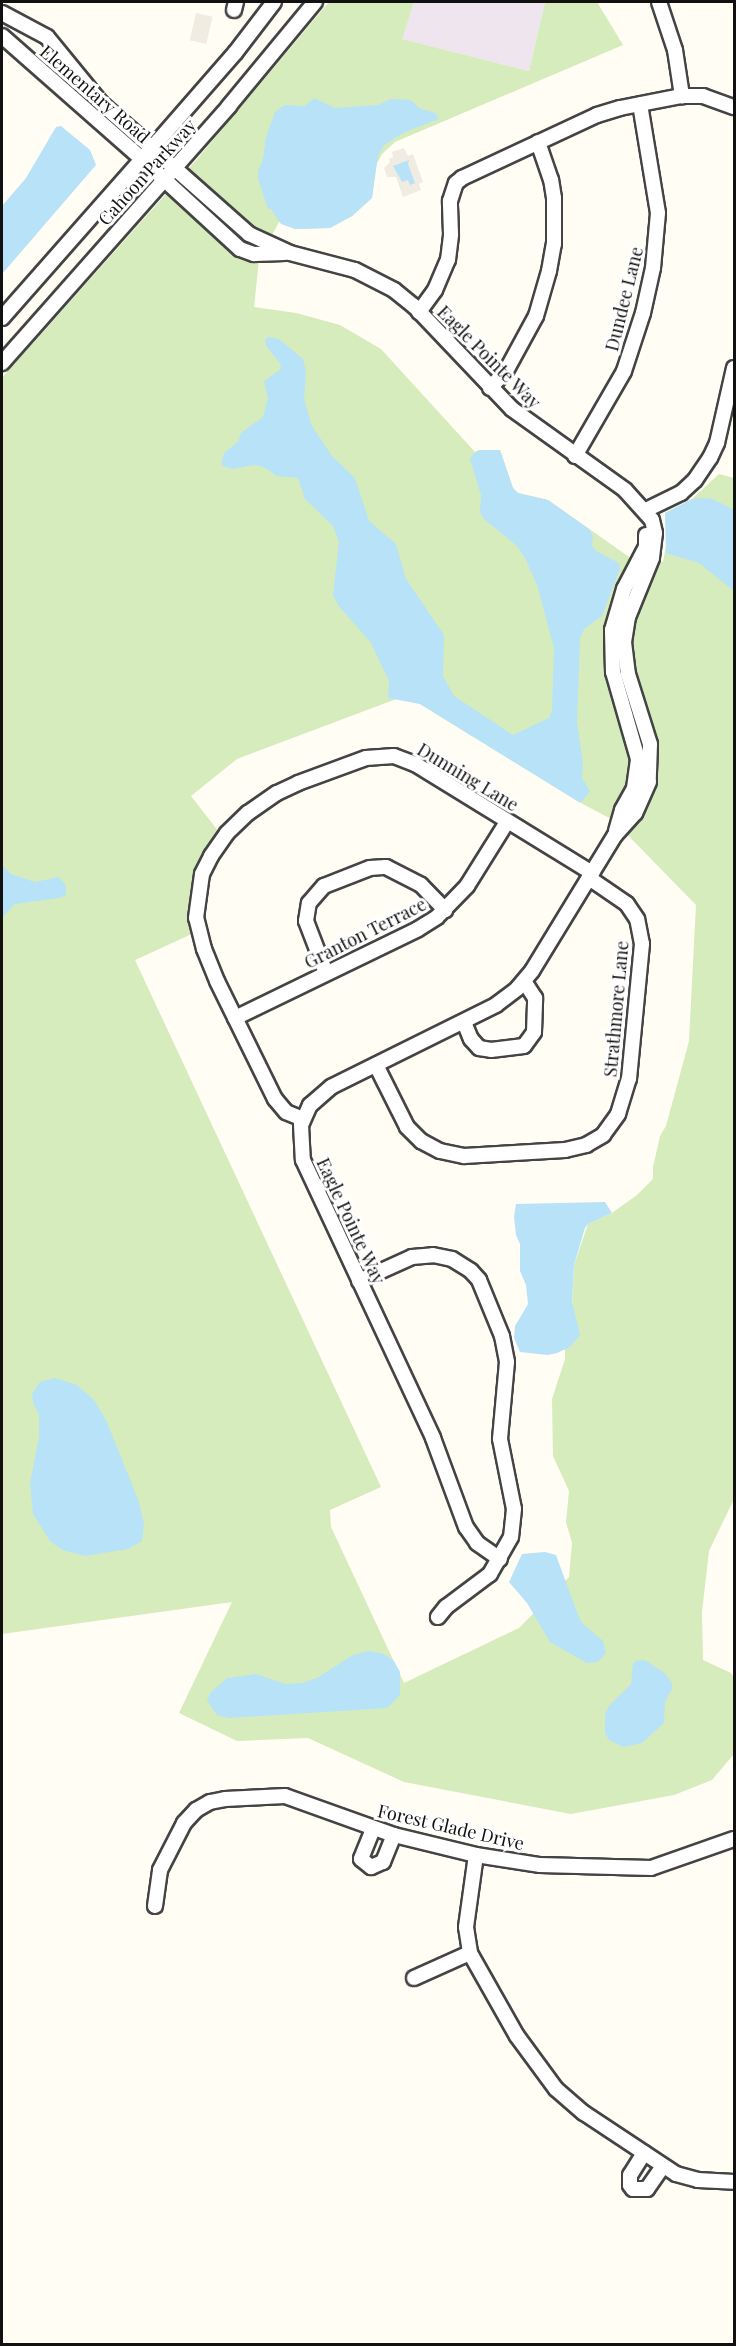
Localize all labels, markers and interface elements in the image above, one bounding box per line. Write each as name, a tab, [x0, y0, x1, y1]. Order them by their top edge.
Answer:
street label: Elementary Road	[36, 40, 154, 148]
street label: Cahoon Parkway	[94, 114, 200, 230]
street label: Dundee Lane	[601, 245, 647, 353]
street label: Eagle Pointe Way	[433, 301, 545, 413]
street label: Dunning Lane	[413, 738, 523, 816]
street label: Granton Terrace	[300, 893, 430, 973]
street label: Strathmore Lane	[599, 940, 633, 1078]
street label: Eagle Pointe Way	[312, 1154, 390, 1288]
street label: Forest Glade Drive	[375, 1800, 527, 1854]

